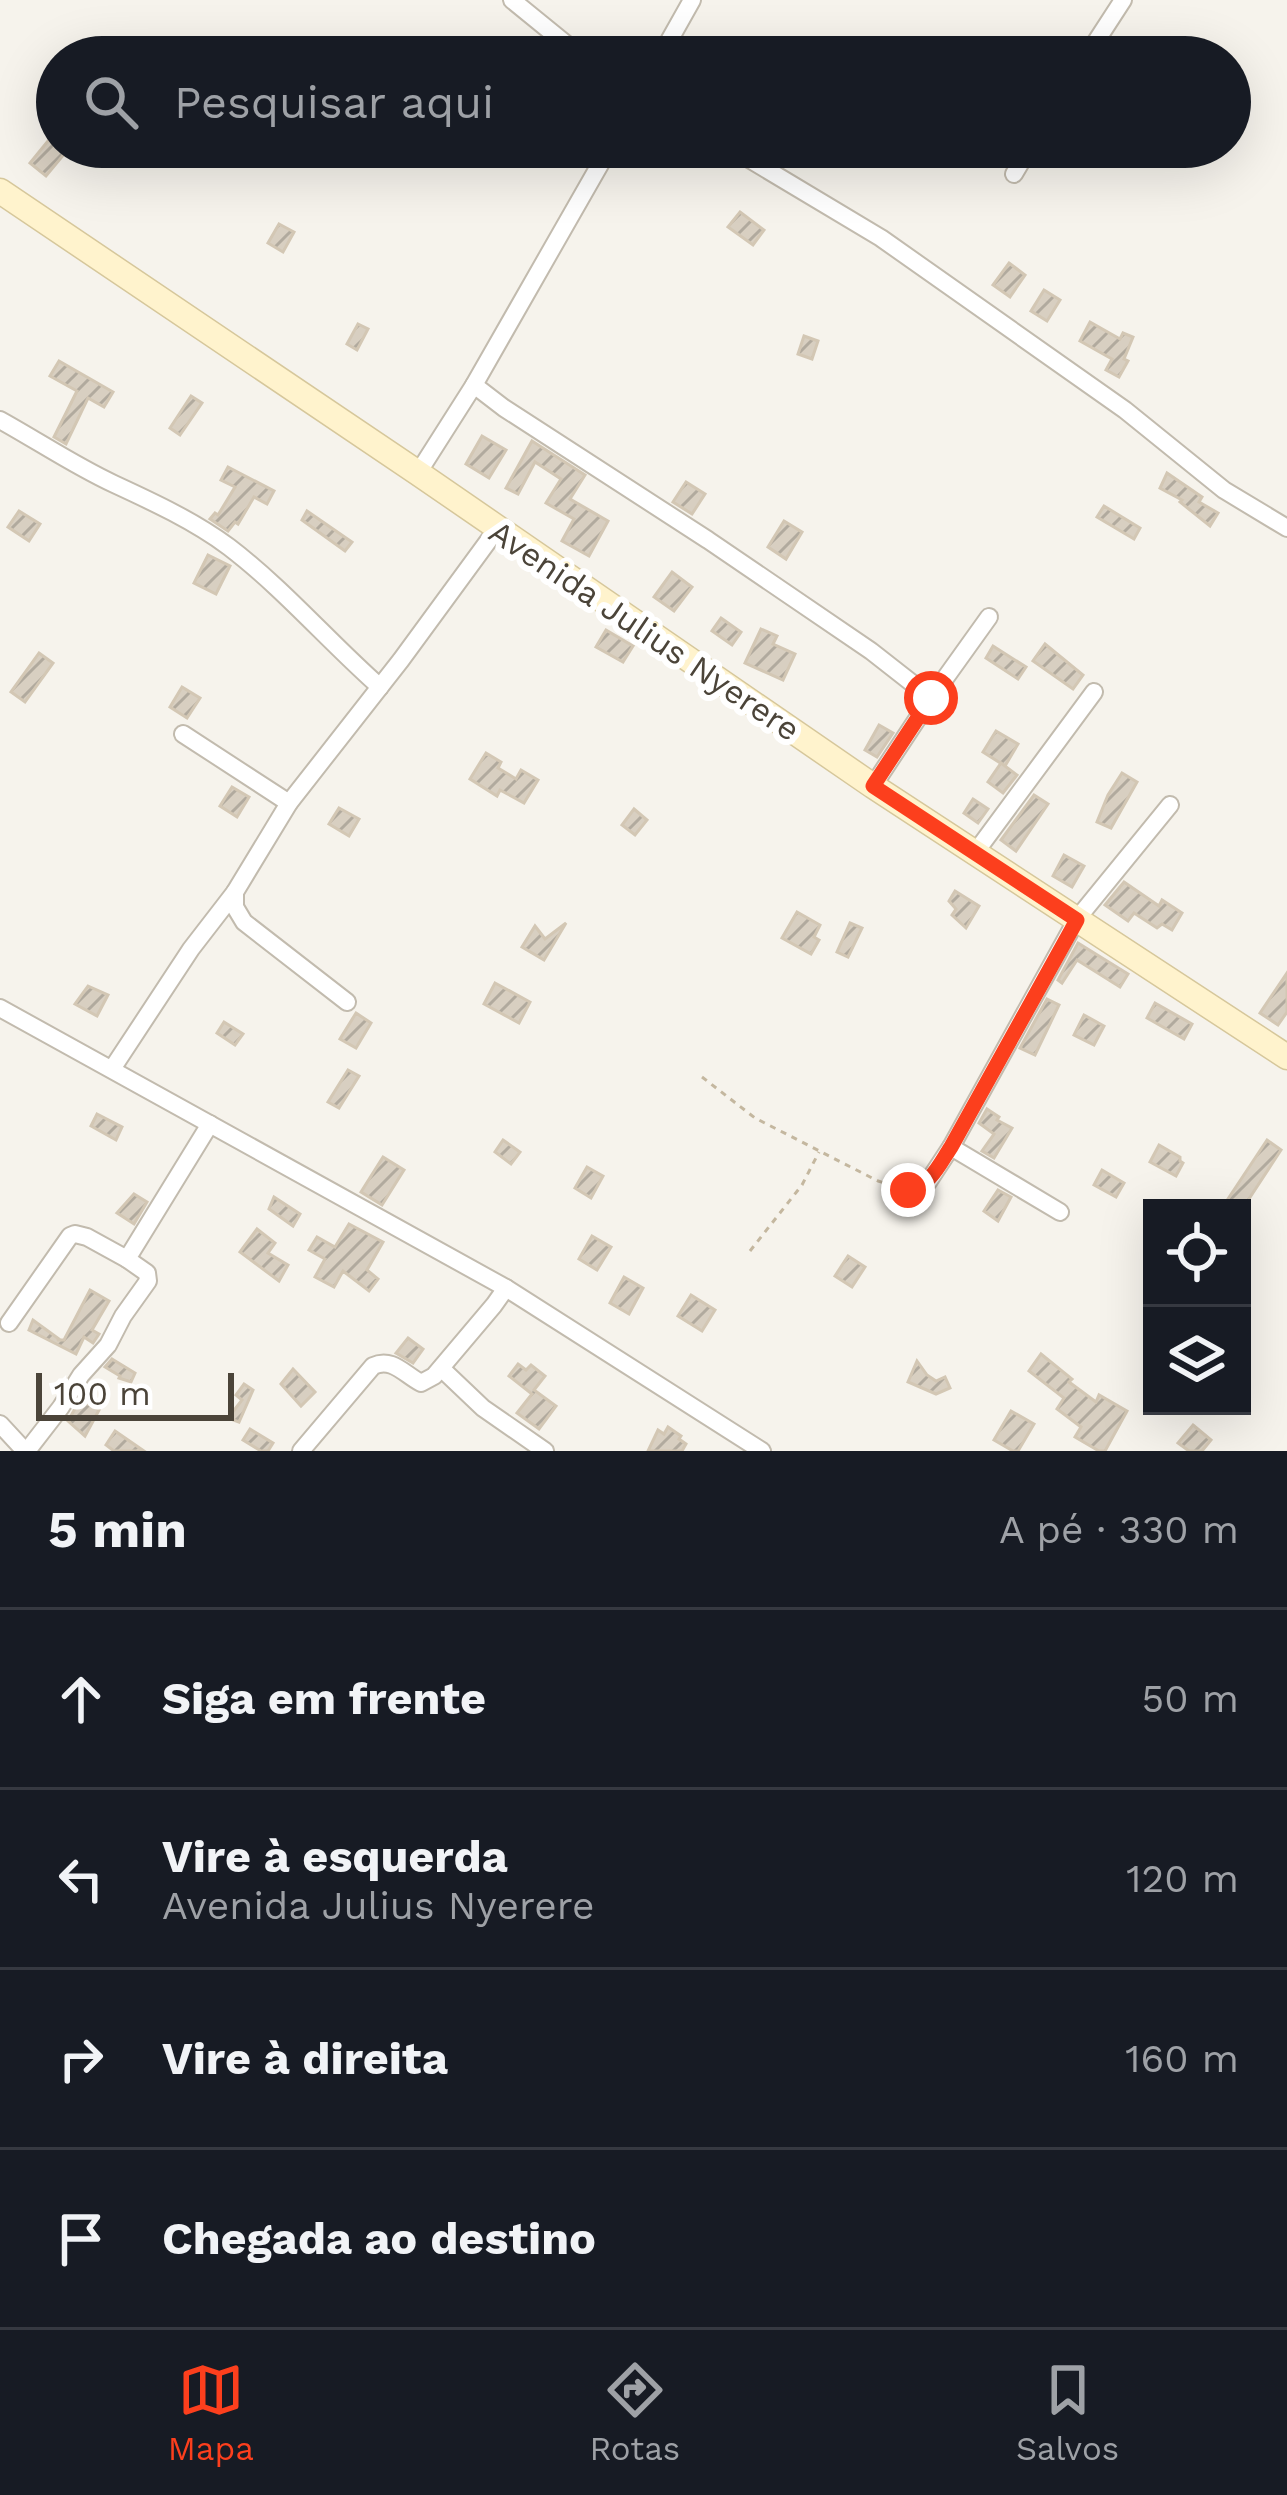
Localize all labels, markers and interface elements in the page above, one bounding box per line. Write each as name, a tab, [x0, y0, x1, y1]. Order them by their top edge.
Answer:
search box	[36, 36, 1251, 168]
icon: search	[78, 69, 144, 135]
text: Pesquisar aqui	[174, 76, 494, 129]
street label: Avenida Julius Nyerere	[482, 512, 807, 749]
route start	[904, 671, 958, 725]
route end	[881, 1163, 935, 1217]
map controls	[1143, 1199, 1251, 1415]
button: locate	[1143, 1199, 1251, 1307]
button: layers	[1143, 1307, 1251, 1415]
scale bar	[36, 1367, 234, 1420]
text: 100 m	[54, 1374, 151, 1413]
text: 5 min	[48, 1500, 187, 1559]
text: A pé · 330 m	[999, 1507, 1239, 1552]
icon: ahead	[48, 1666, 114, 1732]
text: Siga em frente	[162, 1672, 486, 1725]
text: 50 m	[1142, 1676, 1239, 1721]
text: Vire à esquerda	[162, 1830, 508, 1883]
icon: left	[48, 1846, 114, 1912]
text: 120 m	[1126, 1856, 1239, 1901]
text: Avenida Julius Nyerere	[162, 1883, 595, 1928]
icon: right	[48, 2026, 114, 2092]
text: Vire à direita	[162, 2032, 448, 2085]
text: 160 m	[1125, 2036, 1239, 2081]
icon: arrive	[48, 2206, 114, 2272]
text: Chegada ao destino	[162, 2212, 596, 2265]
tab: Mapa	[168, 2357, 254, 2468]
tab: Rotas	[589, 2357, 680, 2468]
tab: Salvos	[1016, 2357, 1119, 2468]

